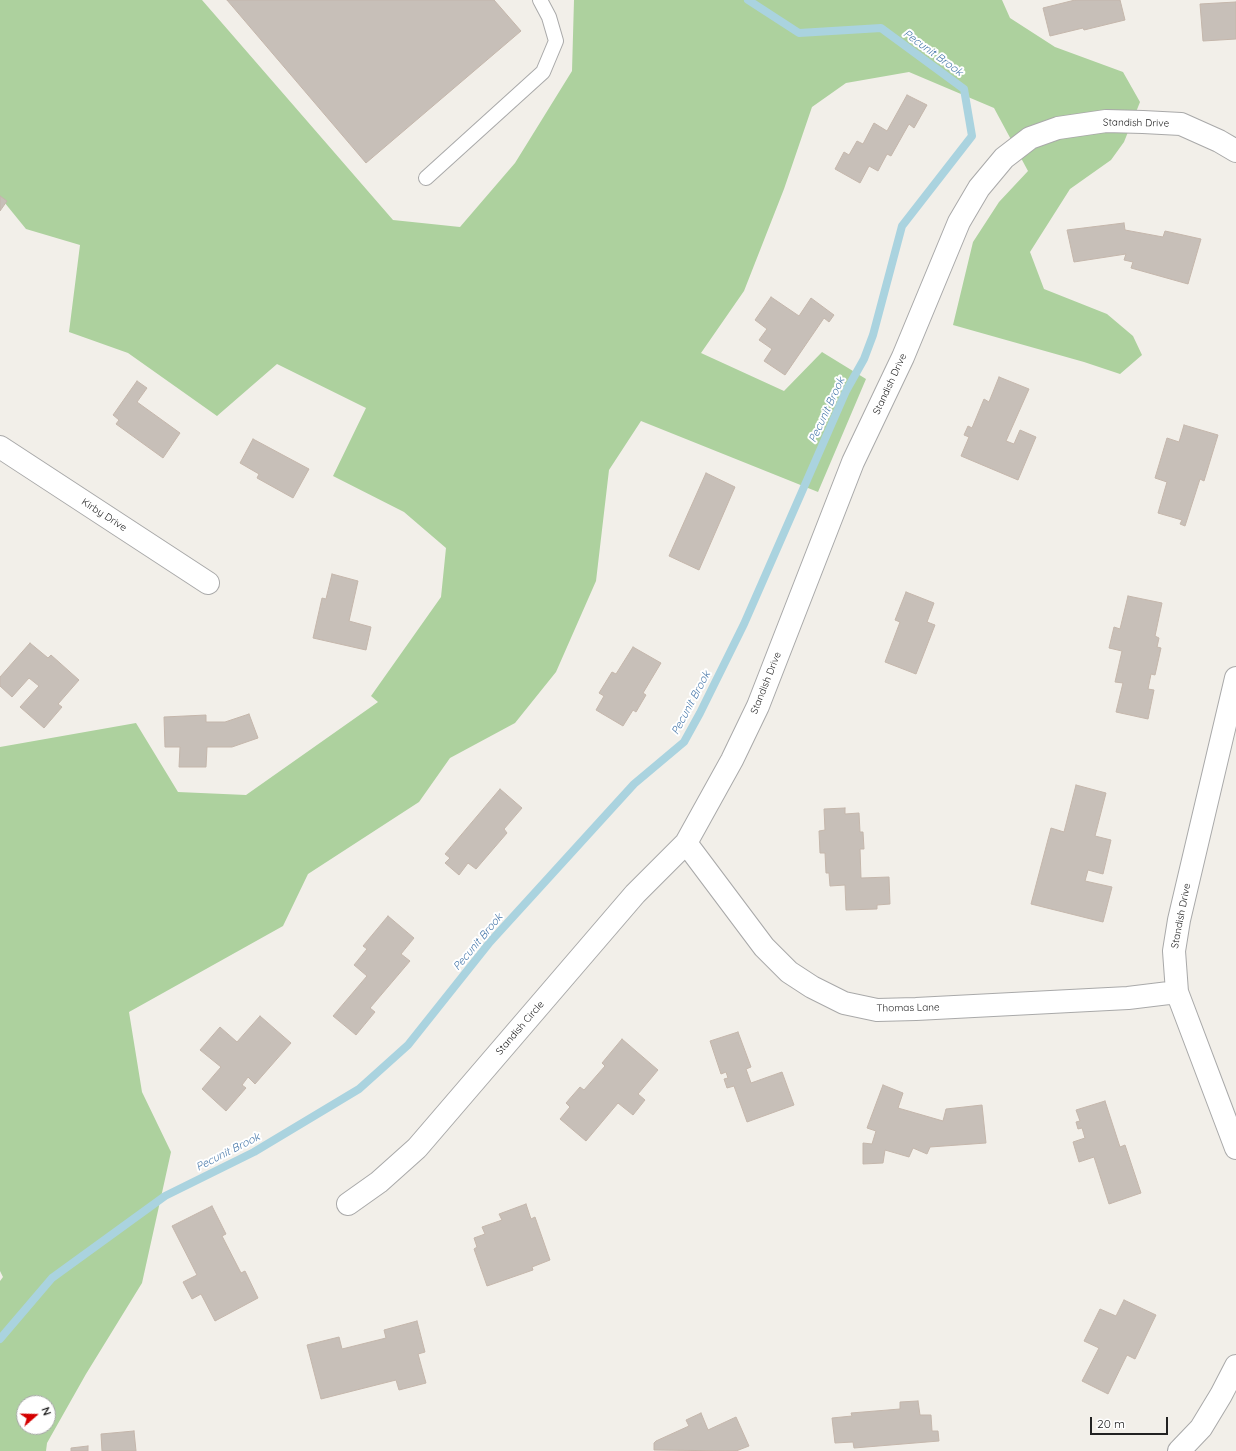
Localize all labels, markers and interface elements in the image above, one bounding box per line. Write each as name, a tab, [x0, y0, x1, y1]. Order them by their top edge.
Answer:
water label: Pecunit Brook	[901, 27, 965, 79]
street label: Standish Drive	[1103, 116, 1169, 130]
street label: Standish Drive	[871, 351, 909, 417]
water label: Pecunit Brook	[806, 375, 848, 445]
street label: Kirby Drive	[79, 496, 129, 534]
street label: Standish Drive	[748, 650, 784, 716]
water label: Pecunit Brook	[669, 669, 713, 737]
street label: Standish Drive	[1169, 882, 1193, 950]
water label: Pecunit Brook	[450, 911, 506, 973]
street label: Standish Circle	[493, 999, 547, 1057]
street label: Thomas Lane	[876, 1001, 940, 1015]
water label: Pecunit Brook	[194, 1130, 262, 1174]
north arrow	[16, 1395, 56, 1435]
text: N	[38, 1405, 54, 1417]
scale bar	[1092, 1409, 1170, 1435]
text: 20 m	[1097, 1416, 1125, 1431]

